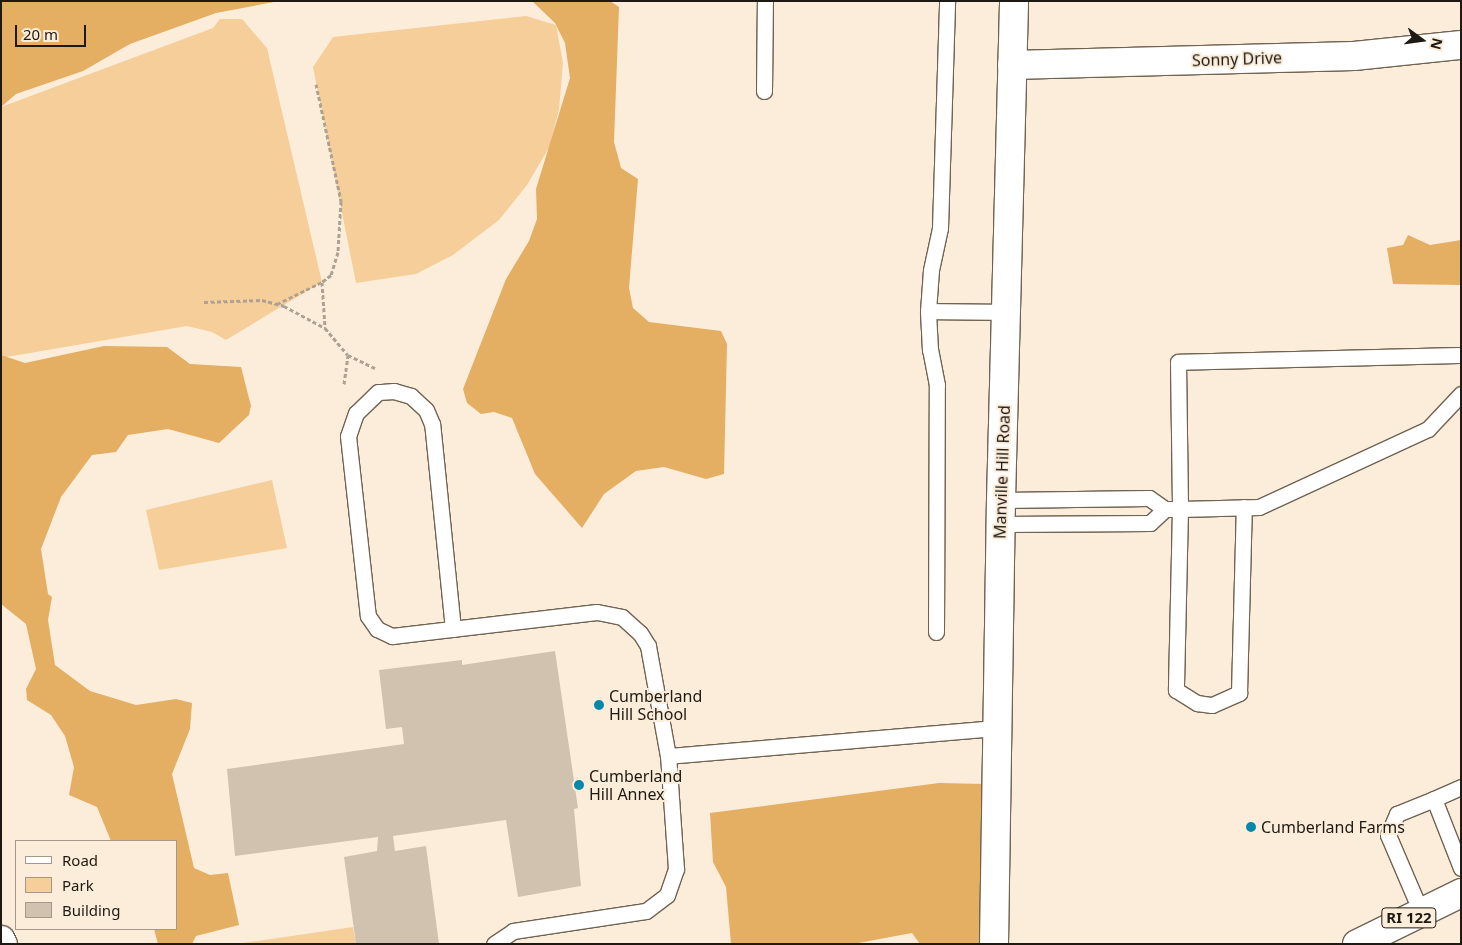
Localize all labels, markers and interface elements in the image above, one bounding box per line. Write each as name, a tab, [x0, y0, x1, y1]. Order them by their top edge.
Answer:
scale bar	[18, 15, 89, 47]
north arrow	[1397, 15, 1447, 65]
text: 20 m	[23, 24, 58, 44]
text: N	[1426, 36, 1448, 52]
street label: Sonny Drive	[1192, 48, 1282, 70]
street label: Manville Hill Road	[990, 405, 1014, 539]
place label: Cumberland Hill School	[609, 686, 702, 724]
marker: Cumberland Hill School	[593, 699, 605, 711]
place label: Cumberland Hill Annex	[589, 766, 682, 804]
marker: Cumberland Hill Annex	[573, 779, 585, 791]
place label: Cumberland Farms	[1261, 817, 1405, 837]
marker: Cumberland Farms	[1245, 821, 1257, 833]
legend	[15, 840, 178, 930]
text: Road	[62, 850, 98, 870]
text: Park	[62, 875, 94, 895]
text: Building	[62, 900, 120, 920]
road number: RI 122	[1380, 906, 1438, 930]

